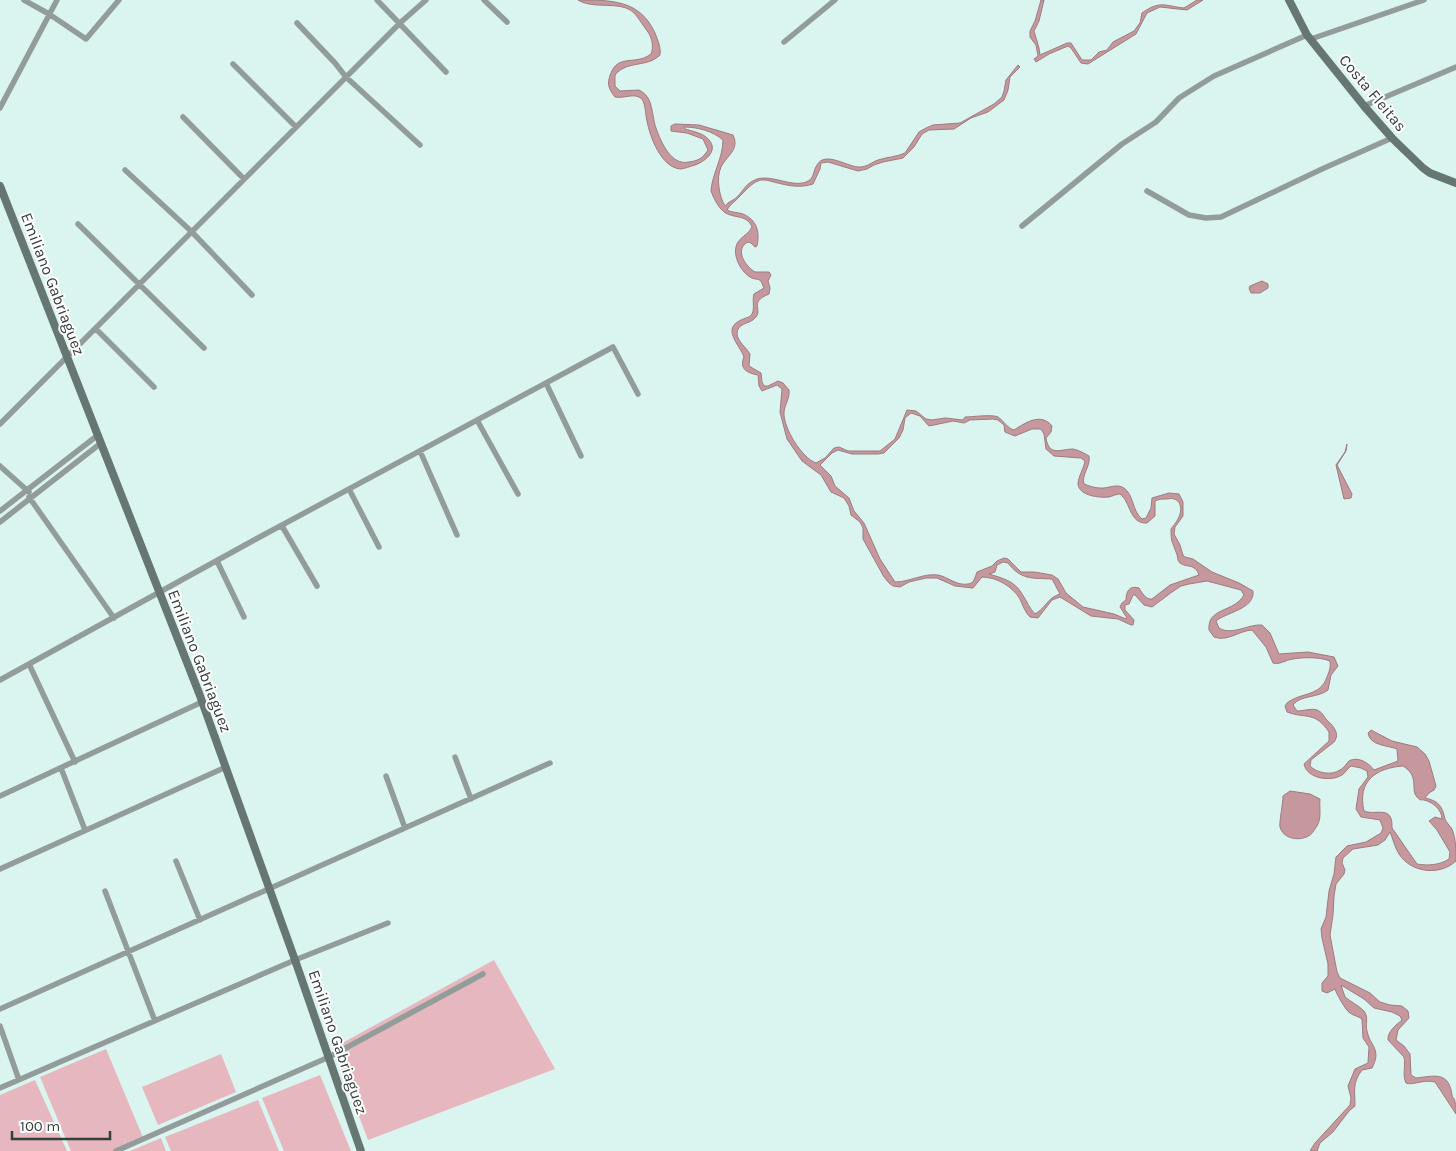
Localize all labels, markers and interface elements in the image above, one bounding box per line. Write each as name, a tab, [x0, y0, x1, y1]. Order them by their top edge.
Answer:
street label: Costa Fleitas	[1335, 51, 1411, 135]
street label: Emiliano Gabriaguez	[17, 210, 89, 358]
street label: Emiliano Gabriaguez	[164, 587, 236, 735]
street label: Emiliano Gabriaguez	[304, 967, 372, 1117]
scale bar	[12, 1108, 110, 1140]
text: 100 m	[20, 1117, 60, 1135]

